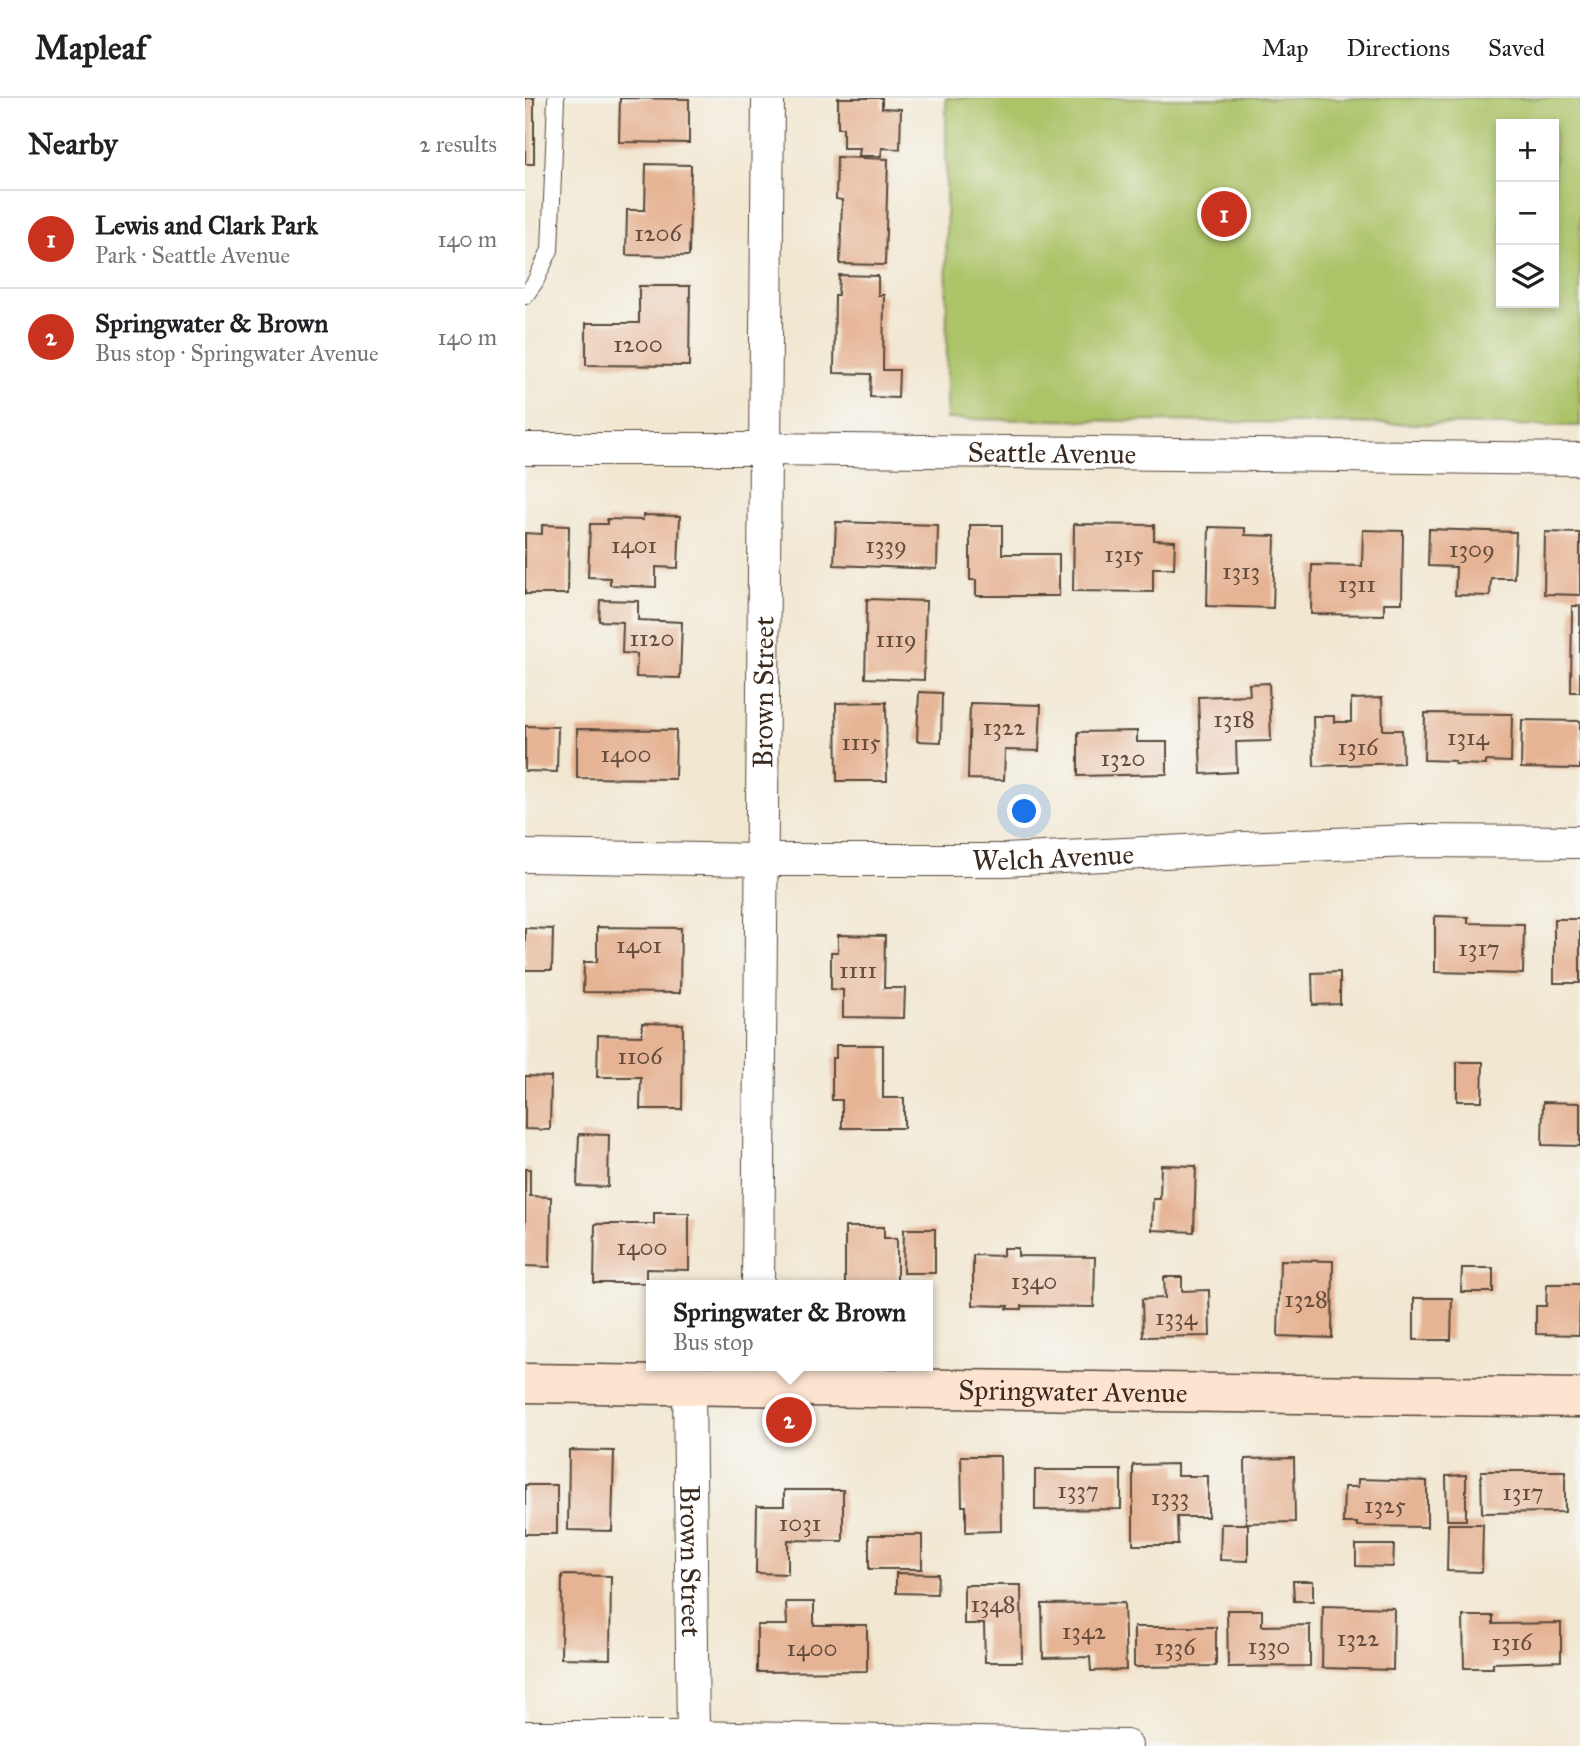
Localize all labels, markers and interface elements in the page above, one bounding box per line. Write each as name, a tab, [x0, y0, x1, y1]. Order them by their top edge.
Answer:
text: Mapleaf	[35, 28, 147, 68]
text: Map	[1262, 33, 1309, 63]
text: Directions	[1347, 33, 1450, 63]
text: Saved	[1488, 33, 1545, 63]
map controls	[1496, 119, 1559, 308]
button: +	[1496, 119, 1559, 182]
text: Nearby	[28, 126, 118, 162]
text: 2 results	[419, 130, 497, 158]
button: −	[1496, 182, 1559, 245]
pin: 1	[1201, 188, 1247, 240]
text: Lewis and Clark Park	[95, 209, 318, 241]
house number: 1206	[634, 218, 682, 248]
text: 1	[46, 225, 56, 253]
text: 140 m	[437, 225, 497, 253]
text: Park · Seattle Avenue	[95, 241, 290, 269]
button: layers	[1496, 245, 1559, 308]
text: Springwater & Brown	[95, 307, 328, 339]
text: 2	[45, 323, 57, 351]
text: 140 m	[437, 323, 497, 351]
house number: 1200	[613, 329, 663, 359]
text: Bus stop · Springwater Avenue	[95, 339, 379, 367]
street label: Seattle Avenue	[967, 434, 1137, 471]
house number: 1401	[611, 530, 657, 560]
house number: 1339	[865, 530, 907, 560]
house number: 1309	[1449, 534, 1495, 564]
house number: 1315	[1104, 539, 1144, 569]
house number: 1313	[1222, 556, 1260, 586]
house number: 1311	[1338, 569, 1376, 599]
street label: Brown Street	[745, 616, 781, 768]
house number: 1120	[630, 623, 674, 653]
house number: 1119	[875, 624, 917, 654]
house number: 1318	[1213, 704, 1255, 734]
house number: 1322	[983, 712, 1025, 742]
house number: 1314	[1447, 722, 1490, 752]
house number: 1115	[841, 727, 881, 757]
house number: 1316	[1338, 732, 1379, 762]
house number: 1400	[601, 739, 651, 769]
house number: 1320	[1101, 743, 1145, 773]
your location	[1007, 794, 1041, 828]
street label: Welch Avenue	[972, 836, 1135, 878]
house number: 1401	[616, 930, 662, 960]
house number: 1317	[1458, 933, 1500, 963]
house number: 1111	[839, 955, 877, 985]
house number: 1106	[617, 1041, 663, 1071]
house number: 1400	[617, 1232, 667, 1262]
house number: 1340	[1011, 1266, 1057, 1296]
popup	[646, 1280, 933, 1371]
house number: 1328	[1284, 1284, 1328, 1314]
text: Springwater & Brown	[673, 1296, 906, 1328]
house number: 1334	[1155, 1302, 1198, 1332]
text: Bus stop	[673, 1328, 754, 1356]
street label: Springwater Avenue	[958, 1372, 1188, 1410]
pin: 2	[766, 1394, 812, 1446]
house number: 1337	[1057, 1475, 1099, 1505]
house number: 1317	[1502, 1477, 1544, 1507]
house number: 1333	[1151, 1482, 1189, 1512]
street label: Brown Street	[673, 1485, 709, 1637]
house number: 1325	[1364, 1490, 1406, 1520]
house number: 1031	[779, 1508, 821, 1538]
house number: 1348	[970, 1589, 1016, 1619]
house number: 1342	[1062, 1616, 1106, 1646]
house number: 1322	[1337, 1623, 1379, 1653]
house number: 1316	[1492, 1627, 1533, 1657]
house number: 1330	[1248, 1631, 1290, 1661]
house number: 1336	[1155, 1632, 1196, 1662]
house number: 1400	[787, 1633, 837, 1663]

